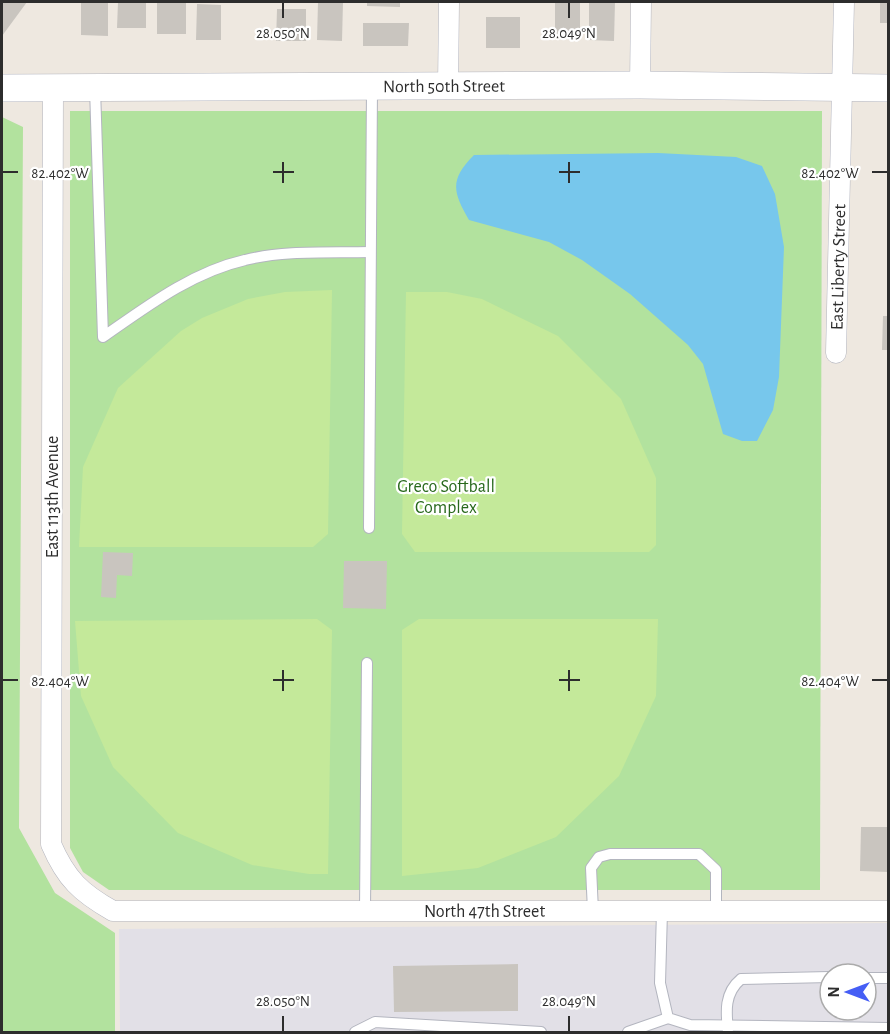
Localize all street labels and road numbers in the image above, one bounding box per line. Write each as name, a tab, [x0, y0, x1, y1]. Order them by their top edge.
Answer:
street label: North 50th Street	[383, 78, 505, 96]
street label: East Liberty Street	[829, 204, 849, 330]
street label: East 113th Avenue	[44, 436, 62, 558]
street label: North 47th Street	[424, 903, 545, 921]

